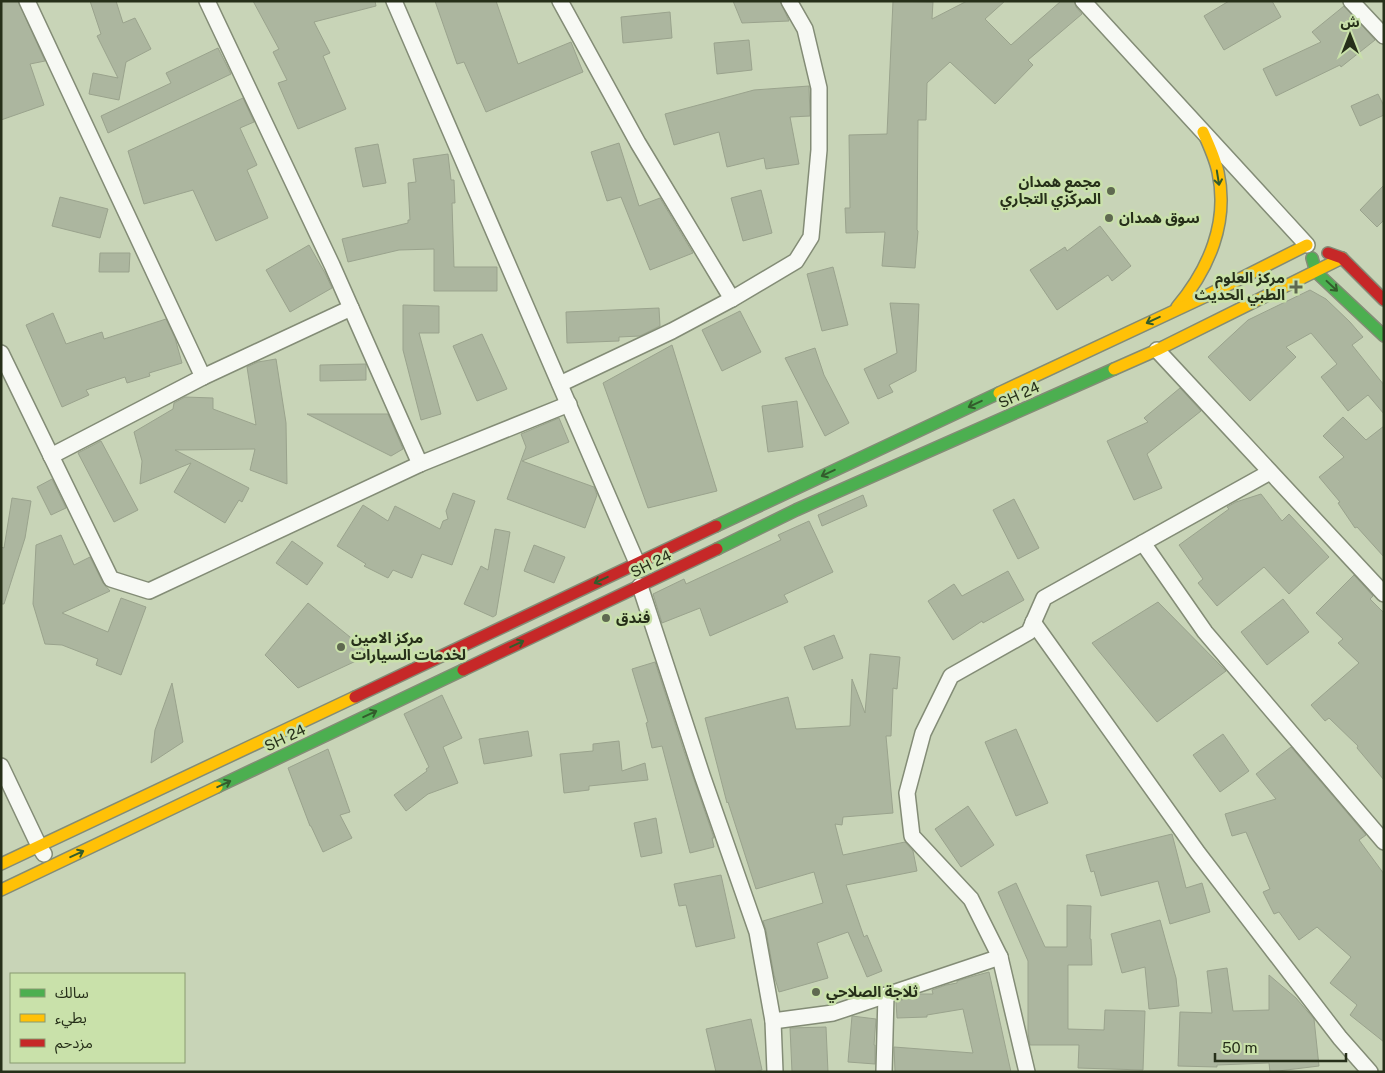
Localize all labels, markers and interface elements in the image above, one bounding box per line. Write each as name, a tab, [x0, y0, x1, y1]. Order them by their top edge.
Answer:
north arrow	[1325, 10, 1375, 60]
text: ش	[1340, 14, 1360, 30]
one-way arrow	[1214, 170, 1224, 186]
place label: مجمع همدان المركزي التجاري	[1000, 173, 1101, 210]
marker: مجمع همدان المركزي التجاري	[1105, 185, 1117, 197]
place label: سوق همدان	[1119, 209, 1200, 227]
marker: سوق همدان	[1103, 212, 1115, 224]
place label: مركز العلوم الطبي الحديث	[1194, 269, 1285, 306]
marker: مركز العلوم الطبي الحديث	[1289, 280, 1303, 294]
one-way arrow	[1325, 280, 1338, 292]
one-way arrow	[1146, 316, 1161, 326]
street label: SH 24	[995, 378, 1042, 411]
one-way arrow	[968, 400, 983, 410]
one-way arrow	[820, 469, 835, 479]
street label: SH 24	[627, 546, 674, 581]
one-way arrow	[594, 575, 609, 585]
place label: فندق	[616, 609, 650, 626]
marker: فندق	[600, 612, 612, 624]
place label: مركز الامين لخدمات السيارات	[351, 629, 466, 664]
one-way arrow	[509, 639, 524, 648]
marker: مركز الامين لخدمات السيارات	[335, 641, 347, 653]
one-way arrow	[362, 709, 377, 718]
street label: SH 24	[261, 721, 308, 754]
one-way arrow	[216, 779, 231, 788]
one-way arrow	[69, 848, 84, 858]
legend	[10, 973, 185, 1063]
place label: ثلاجة الصلاحي	[826, 983, 918, 1003]
text: سالك	[55, 984, 89, 1001]
marker: ثلاجة الصلاحي	[810, 986, 822, 998]
text: بطيء	[55, 1009, 87, 1029]
scale bar	[1215, 1030, 1346, 1062]
text: مزدحم	[55, 1034, 93, 1054]
text: 50 m	[1222, 1039, 1257, 1056]

